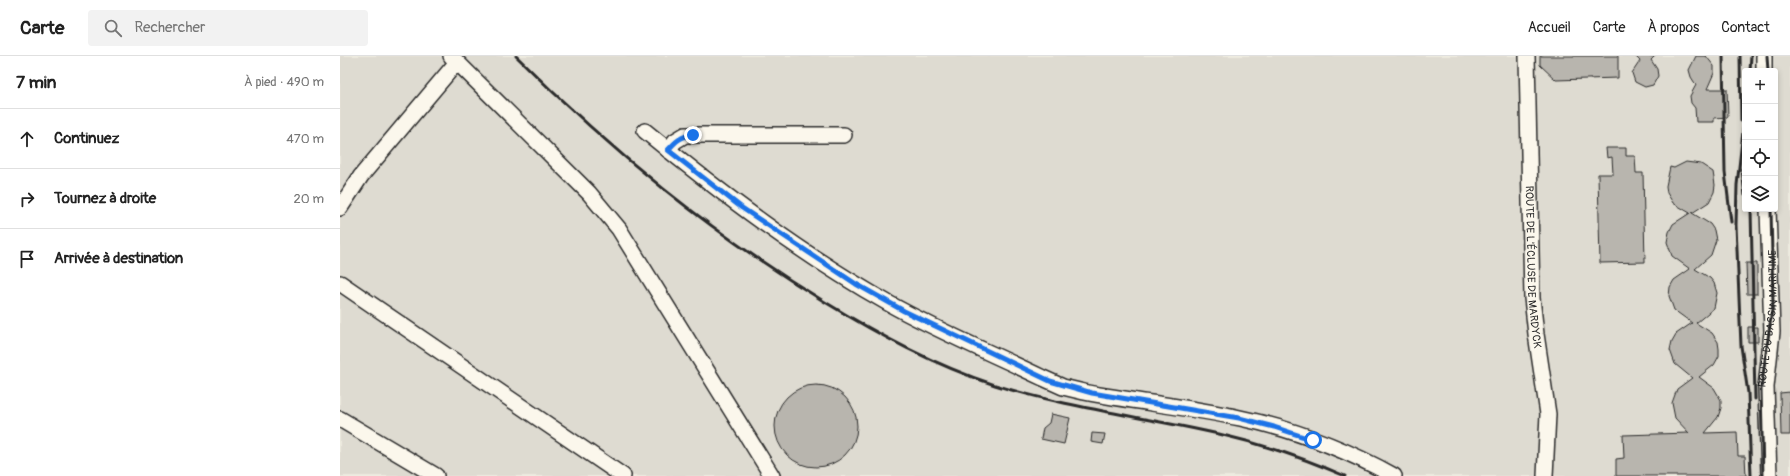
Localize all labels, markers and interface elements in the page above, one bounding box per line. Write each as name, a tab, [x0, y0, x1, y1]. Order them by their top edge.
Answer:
search box	[88, 10, 368, 46]
text: Carte	[20, 16, 64, 40]
icon: search	[102, 17, 124, 39]
text: Rechercher	[134, 18, 205, 37]
text: Accueil	[1528, 19, 1571, 36]
text: Carte	[1593, 19, 1625, 36]
text: À propos	[1647, 19, 1699, 36]
text: Contact	[1721, 19, 1770, 36]
map controls	[1742, 68, 1778, 212]
button: +	[1742, 68, 1778, 104]
text: 7 min	[16, 72, 56, 93]
text: À pied · 490 m	[244, 74, 324, 90]
button: −	[1742, 104, 1778, 140]
route end	[684, 126, 702, 144]
icon: ahead	[16, 128, 38, 150]
text: Continuez	[54, 129, 119, 148]
text: 470 m	[286, 131, 324, 147]
button: locate	[1742, 140, 1778, 176]
button: layers	[1742, 176, 1778, 212]
street label: ROUTE DE L'ÉCLUSE DE MARDYCK	[1523, 186, 1544, 349]
icon: right	[16, 188, 38, 210]
text: Tournez à droite	[54, 189, 156, 208]
text: 20 m	[293, 191, 324, 207]
icon: arrive	[16, 248, 38, 270]
text: Arrivée à destination	[54, 249, 183, 268]
street label: ROUTE DU BASSIN MARITIME	[1755, 249, 1780, 388]
route start	[1304, 431, 1322, 449]

